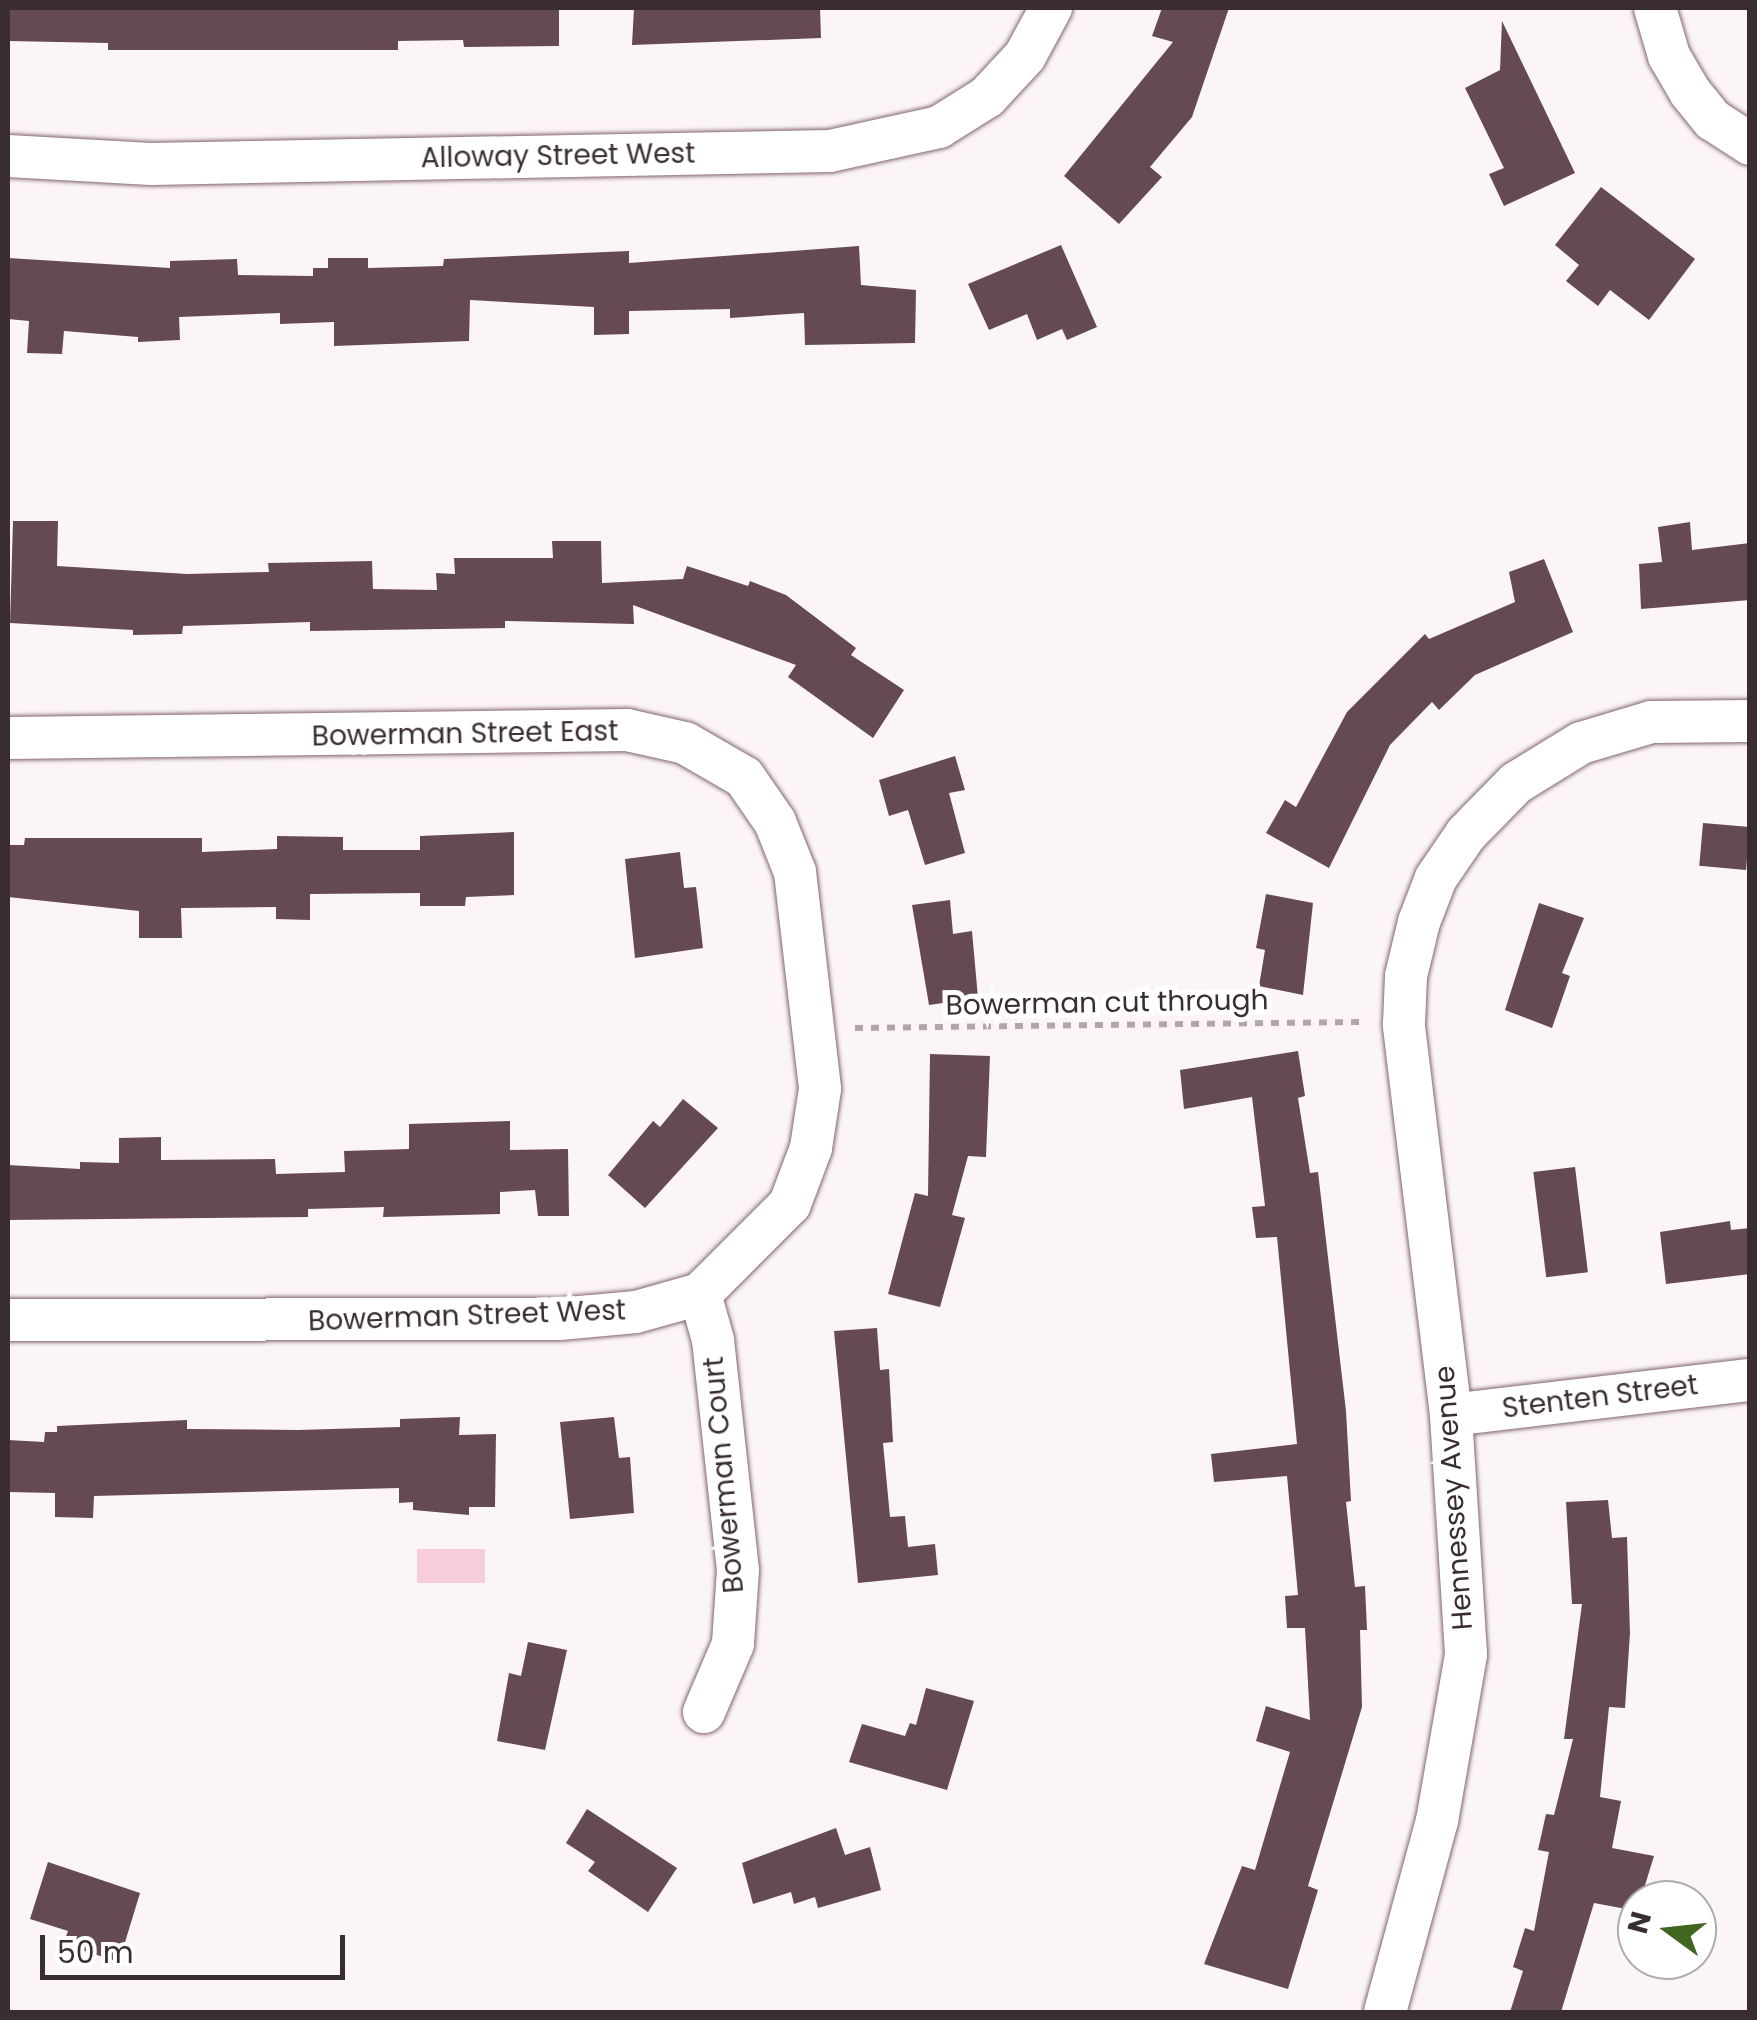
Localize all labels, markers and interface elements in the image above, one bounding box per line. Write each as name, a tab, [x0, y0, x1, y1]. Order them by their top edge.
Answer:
street label: Alloway Street West	[420, 137, 696, 175]
street label: Bowerman Street East	[311, 715, 619, 753]
street label: Bowerman cut through	[945, 983, 1269, 1023]
street label: Bowerman Street West	[308, 1294, 626, 1338]
street label: Bowerman Court	[697, 1355, 751, 1595]
street label: Hennessey Avenue	[1428, 1365, 1480, 1631]
street label: Stenten Street	[1500, 1368, 1700, 1426]
north arrow	[1617, 1880, 1717, 1980]
text: N	[1618, 1907, 1661, 1938]
scale bar	[45, 1915, 350, 1977]
text: 50 m	[57, 1931, 134, 1974]

